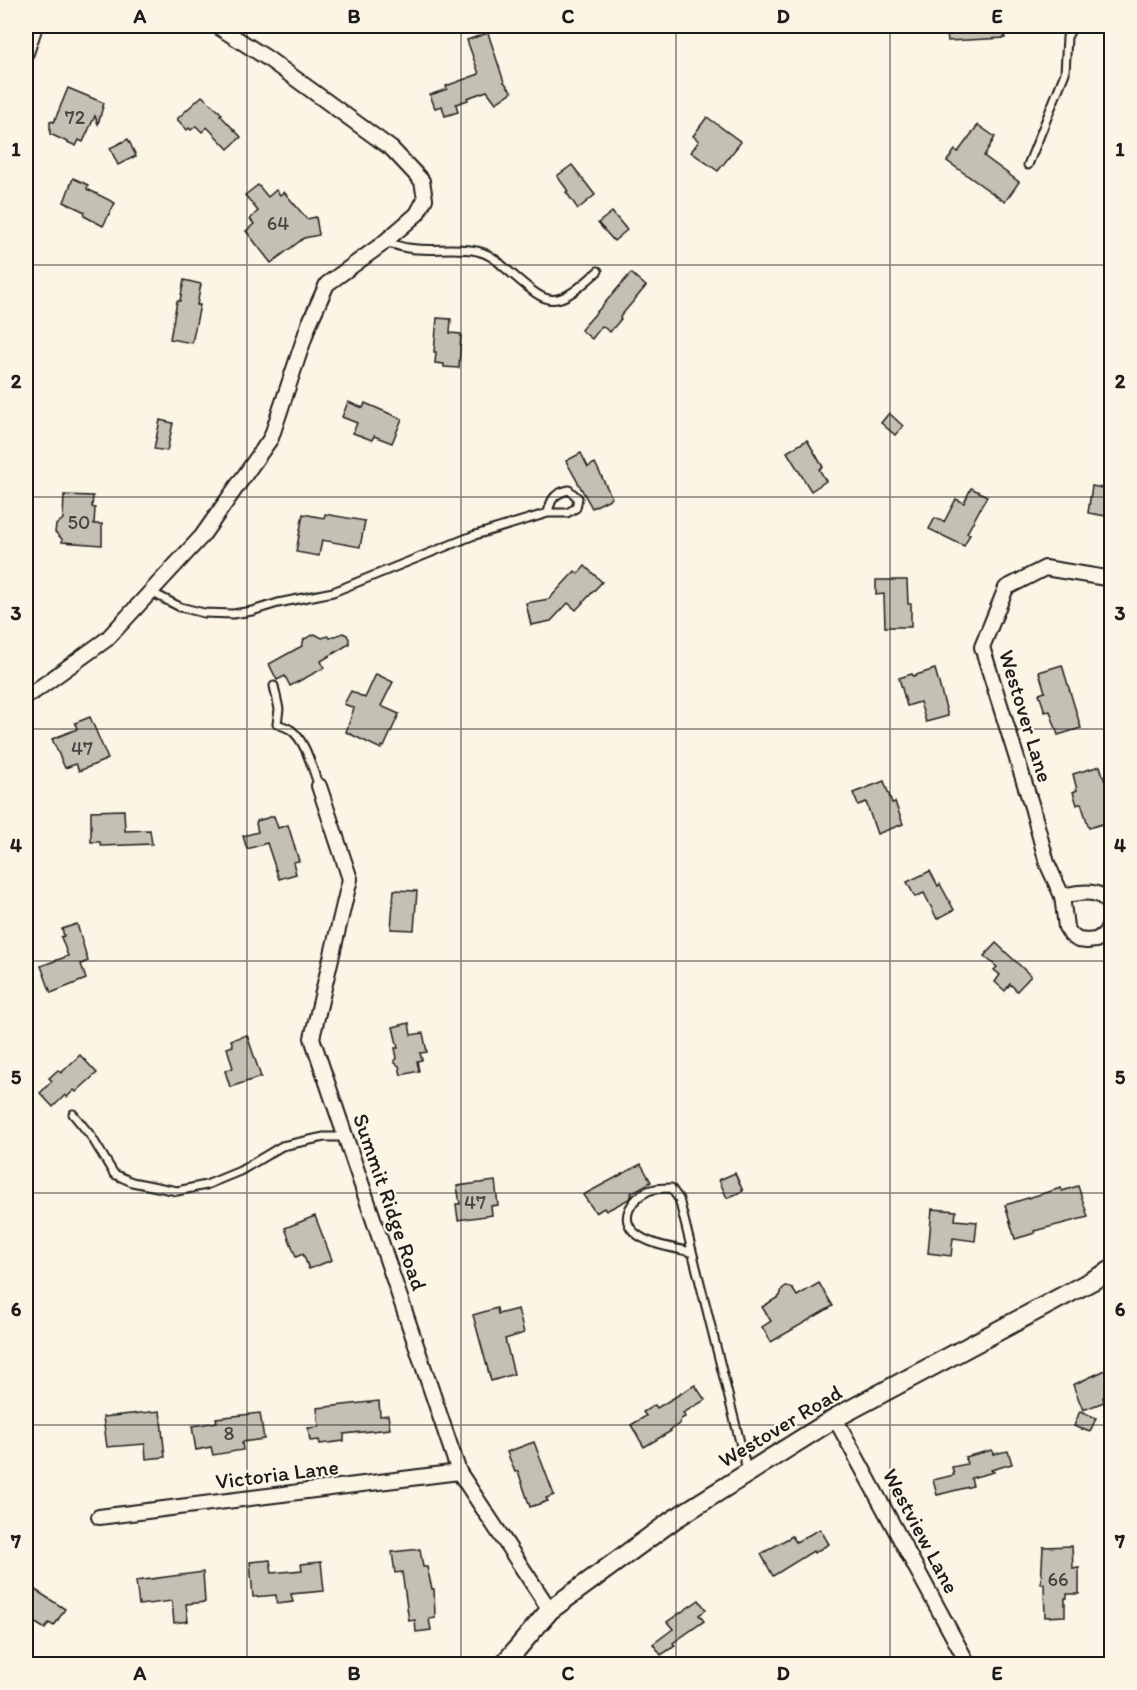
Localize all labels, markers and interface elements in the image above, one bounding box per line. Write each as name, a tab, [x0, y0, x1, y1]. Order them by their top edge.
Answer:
text: A	[133, 4, 147, 28]
text: B	[348, 4, 361, 28]
text: C	[562, 4, 575, 28]
text: D	[776, 4, 790, 28]
text: E	[991, 4, 1003, 28]
house number: 72	[65, 105, 86, 129]
text: 1	[11, 137, 21, 161]
text: 1	[1115, 137, 1125, 161]
house number: 64	[267, 211, 289, 235]
text: 2	[11, 369, 22, 393]
text: 2	[1115, 369, 1126, 393]
house number: 50	[68, 510, 90, 534]
text: 3	[11, 601, 22, 625]
text: 3	[1115, 601, 1126, 625]
street label: Westover Lane	[993, 647, 1059, 785]
house number: 47	[71, 736, 93, 760]
text: 4	[10, 833, 22, 857]
text: 4	[1114, 833, 1126, 857]
text: 5	[11, 1065, 22, 1089]
text: 5	[1115, 1065, 1126, 1089]
street label: Summit Ridge Road	[347, 1110, 433, 1294]
house number: 47	[464, 1190, 486, 1214]
text: 6	[11, 1297, 22, 1321]
text: 6	[1115, 1297, 1126, 1321]
street label: Westover Road	[713, 1378, 847, 1473]
house number: 8	[224, 1421, 235, 1445]
street label: Victoria Lane	[214, 1453, 340, 1495]
street label: Westview Lane	[877, 1464, 965, 1598]
text: 7	[10, 1529, 21, 1553]
text: 7	[1114, 1529, 1125, 1553]
house number: 66	[1047, 1567, 1069, 1591]
text: A	[133, 1661, 147, 1685]
text: B	[348, 1661, 361, 1685]
text: C	[562, 1661, 575, 1685]
text: D	[776, 1661, 790, 1685]
text: E	[991, 1661, 1003, 1685]

